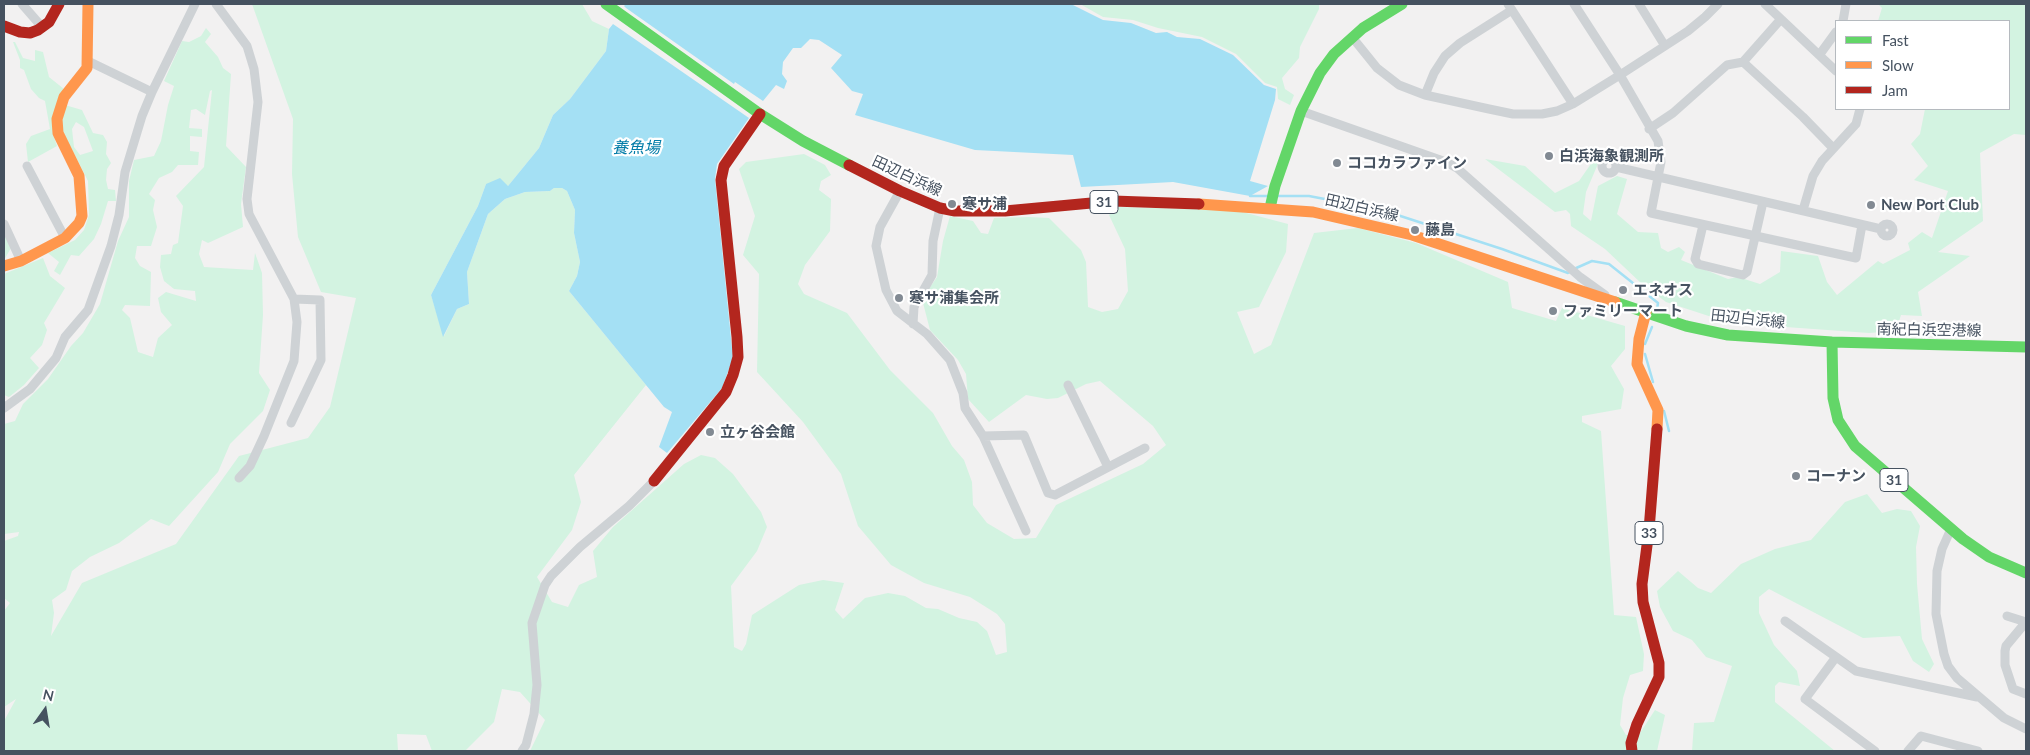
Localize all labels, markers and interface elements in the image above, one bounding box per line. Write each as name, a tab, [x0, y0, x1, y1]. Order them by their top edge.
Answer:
legend	[1835, 20, 2010, 110]
text: Fast	[1882, 31, 1909, 49]
text: Slow	[1882, 56, 1914, 74]
text: Jam	[1882, 81, 1908, 99]
water label: 養魚場	[612, 138, 660, 158]
place label: 白浜海象観測所	[1559, 147, 1664, 165]
marker: 白浜海象観測所	[1543, 150, 1555, 162]
street label: 田辺白浜線	[869, 152, 945, 200]
place label: ココカラファイン	[1347, 154, 1467, 172]
marker: ココカラファイン	[1331, 157, 1343, 169]
road number: 31	[1090, 190, 1118, 213]
street label: 田辺白浜線	[1323, 191, 1401, 225]
place label: 寒サ浦	[962, 195, 1007, 213]
place label: New Port Club	[1881, 196, 1979, 214]
marker: 寒サ浦	[946, 198, 958, 210]
marker: New Port Club	[1865, 199, 1877, 211]
place label: 藤島	[1425, 221, 1455, 239]
marker: 藤島	[1409, 224, 1421, 236]
place label: エネオス	[1633, 281, 1693, 299]
marker: エネオス	[1617, 284, 1629, 296]
place label: 寒サ浦集会所	[909, 289, 999, 307]
marker: 寒サ浦集会所	[893, 292, 905, 304]
place label: ファミリーマート	[1563, 302, 1683, 320]
marker: ファミリーマート	[1547, 305, 1559, 317]
street label: 田辺白浜線	[1710, 306, 1786, 332]
street label: 南紀白浜空港線	[1876, 320, 1982, 340]
place label: 立ヶ谷会館	[720, 423, 795, 441]
marker: 立ヶ谷会館	[704, 426, 716, 438]
place label: コーナン	[1806, 467, 1866, 485]
road number: 31	[1880, 468, 1908, 492]
marker: コーナン	[1790, 470, 1802, 482]
road number: 33	[1635, 522, 1663, 544]
north arrow	[20, 685, 70, 735]
text: N	[41, 685, 56, 704]

